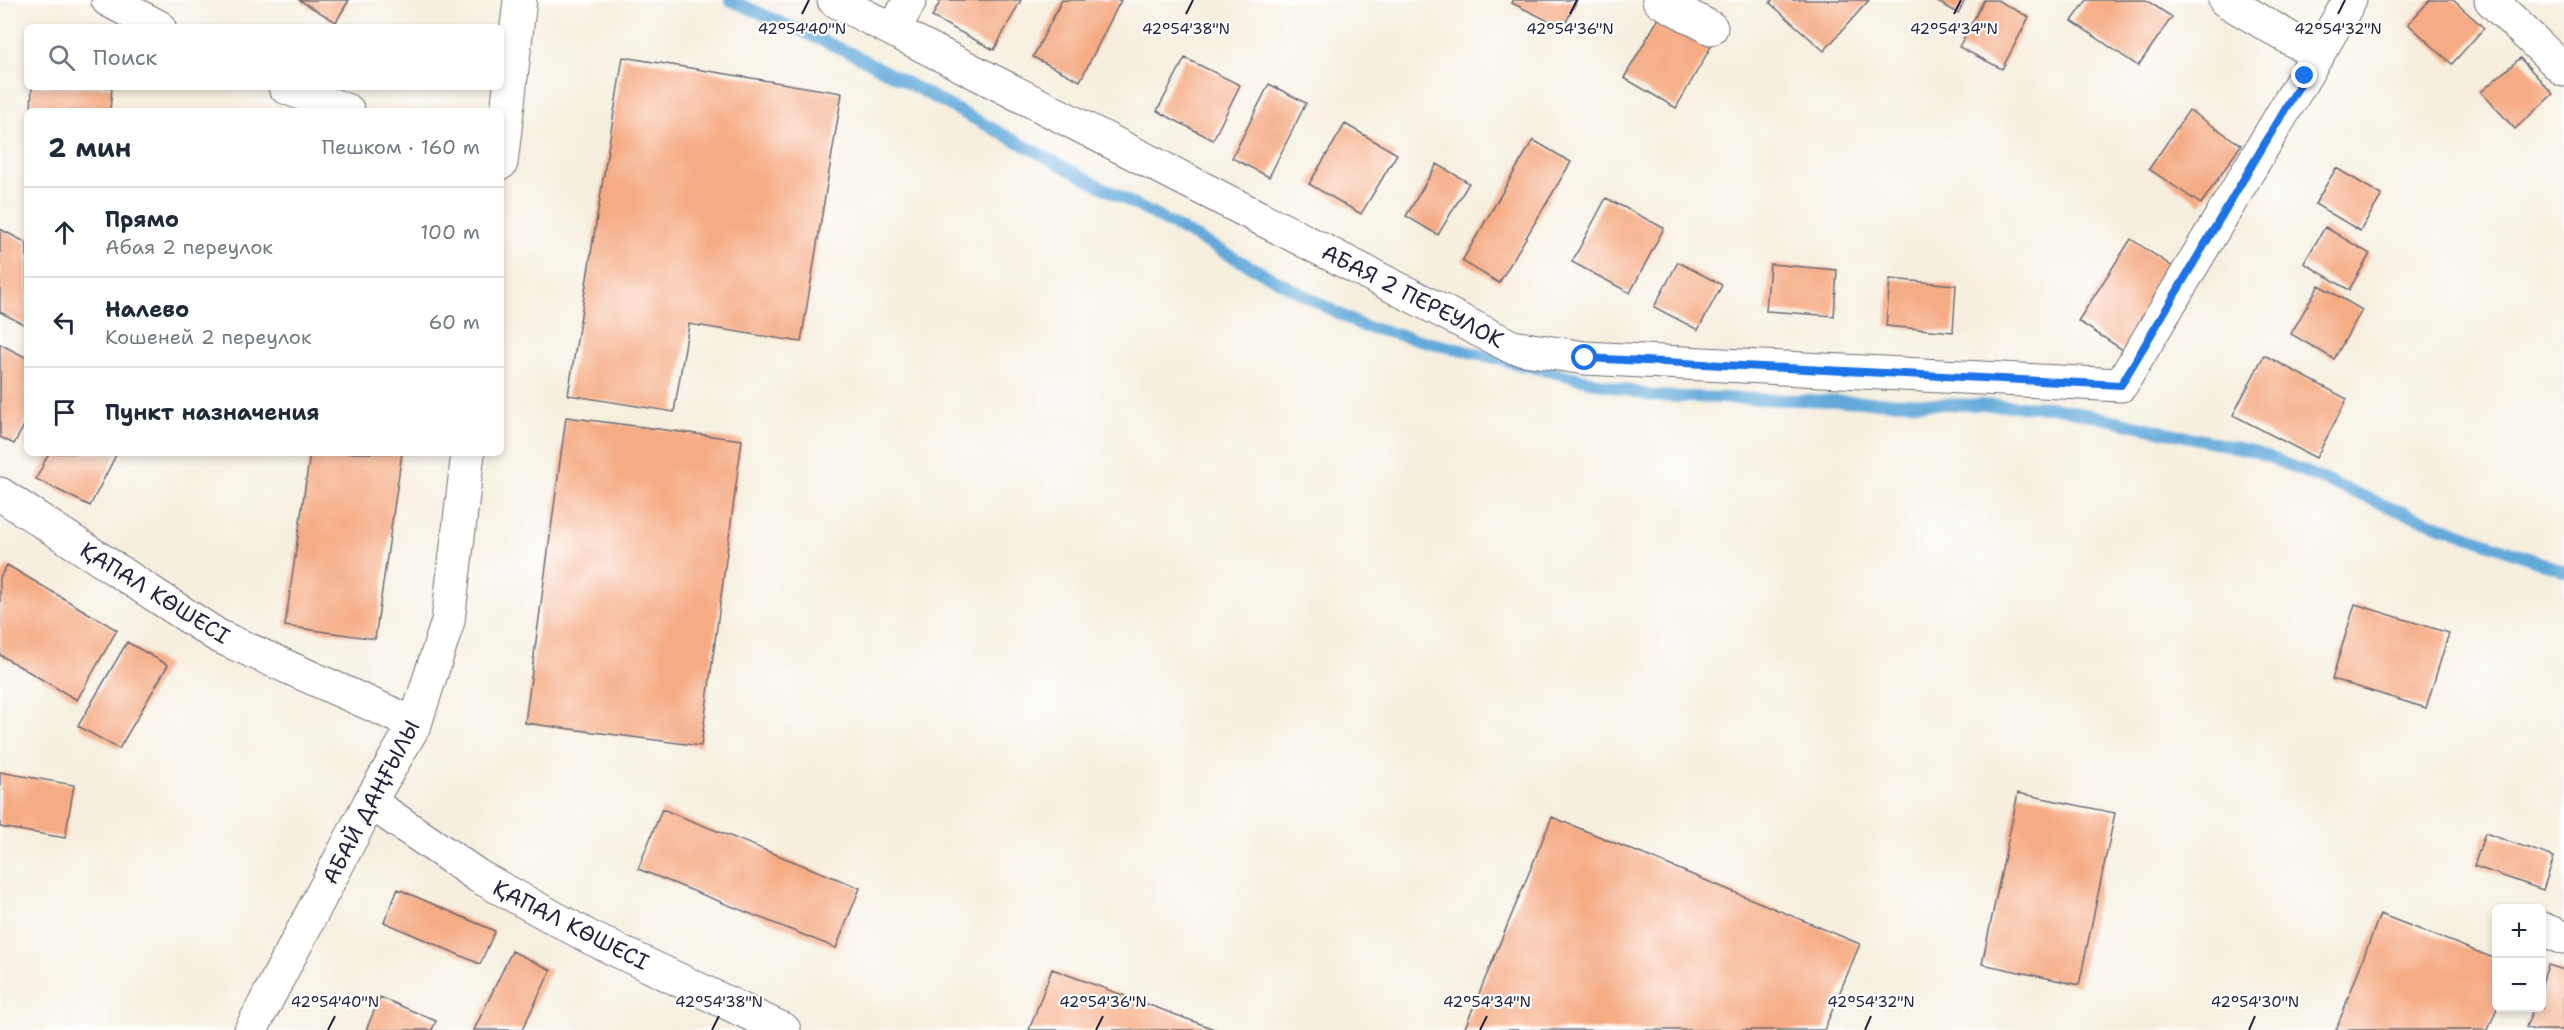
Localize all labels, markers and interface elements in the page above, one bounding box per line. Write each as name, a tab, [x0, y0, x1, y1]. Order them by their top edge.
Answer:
text: 42°54'40"N	[758, 19, 846, 39]
text: 42°54'38"N	[1142, 19, 1230, 39]
text: 42°54'36"N	[1526, 19, 1614, 39]
text: 42°54'34"N	[1910, 19, 1998, 39]
text: 42°54'32"N	[2294, 19, 2382, 39]
search box	[24, 24, 504, 90]
icon: search	[45, 41, 78, 74]
text: Поиск	[93, 43, 157, 72]
route end	[2291, 62, 2317, 88]
text: 2 мин	[48, 130, 131, 165]
text: Пешком · 160 m	[322, 134, 480, 160]
text: Прямо	[105, 205, 179, 234]
icon: ahead	[48, 216, 81, 249]
text: 100 m	[420, 219, 480, 245]
text: Абая 2 переулок	[105, 234, 273, 260]
street label: АБАЯ 2 ПЕРЕУЛОК	[1317, 237, 1509, 355]
text: Налево	[105, 295, 189, 324]
icon: left	[48, 306, 81, 339]
text: 60 m	[428, 309, 480, 335]
text: Кошеней 2 переулок	[105, 324, 312, 350]
route start	[1571, 344, 1597, 370]
icon: arrive	[48, 396, 81, 429]
text: Пункт назначения	[105, 398, 319, 427]
street label: ҚАПАЛ КӨШЕСІ	[75, 535, 235, 651]
street label: АБАЙ ДАҢҒЫЛЫ	[316, 715, 426, 889]
street label: ҚАПАЛ КӨШЕСІ	[488, 873, 654, 977]
map controls	[2492, 904, 2546, 1012]
button: +	[2492, 904, 2546, 958]
button: −	[2492, 958, 2546, 1012]
text: 42°54'40"N	[291, 992, 379, 1012]
text: 42°54'38"N	[675, 992, 763, 1012]
text: 42°54'36"N	[1059, 992, 1147, 1012]
text: 42°54'34"N	[1443, 992, 1531, 1012]
text: 42°54'32"N	[1827, 992, 1915, 1012]
text: 42°54'30"N	[2211, 992, 2299, 1012]

